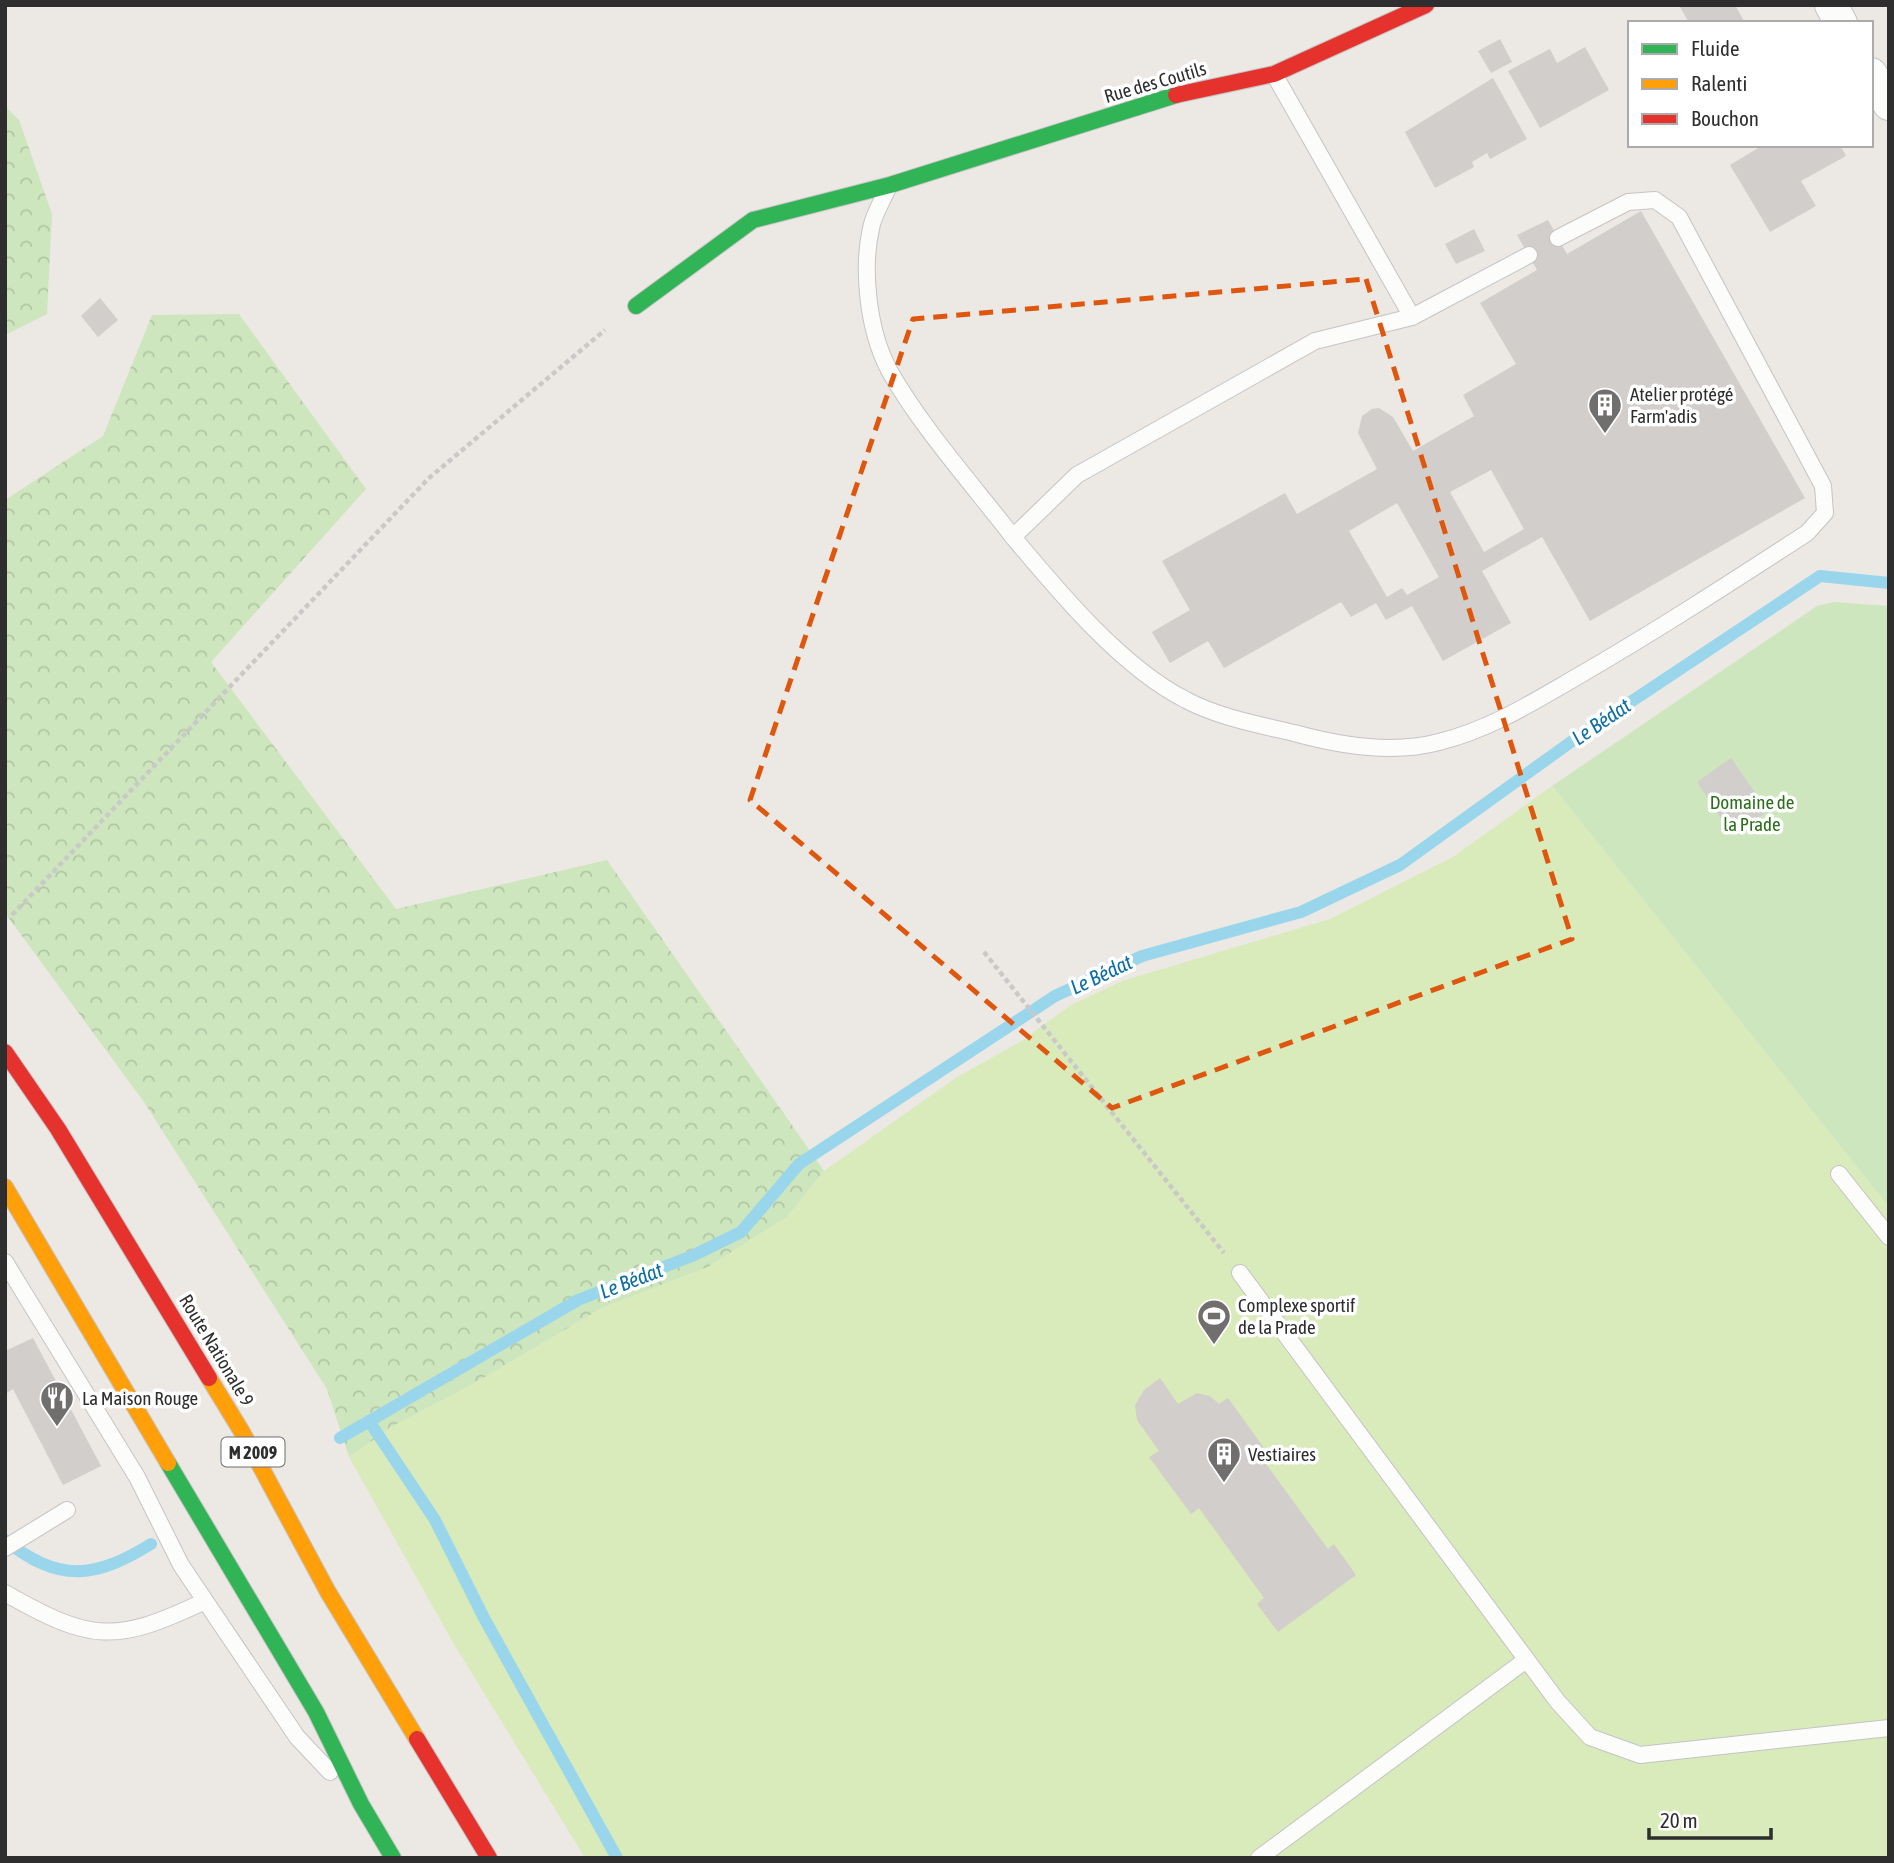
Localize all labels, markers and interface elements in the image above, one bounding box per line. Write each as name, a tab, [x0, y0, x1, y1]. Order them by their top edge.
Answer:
legend	[1628, 21, 1873, 147]
text: Fluide	[1691, 36, 1740, 60]
street label: Rue des Coutils	[1101, 57, 1209, 107]
text: Ralenti	[1691, 71, 1747, 95]
text: Bouchon	[1691, 106, 1759, 130]
place label: Atelier protégé Farm'adis	[1630, 383, 1733, 427]
building icon: Atelier protégé Farm'adis	[1586, 386, 1624, 435]
water label: Le Bédat	[1567, 693, 1635, 749]
park label: Domaine de la Prade	[1710, 791, 1794, 835]
water label: Le Bédat	[1066, 949, 1136, 999]
water label: Le Bédat	[596, 1257, 666, 1303]
street label: Route Nationale 9	[175, 1290, 259, 1410]
place label: Complexe sportif de la Prade	[1238, 1294, 1355, 1338]
sports icon: Complexe sportif de la Prade	[1195, 1297, 1233, 1346]
restaurant icon: La Maison Rouge	[38, 1379, 76, 1428]
place label: La Maison Rouge	[82, 1387, 198, 1409]
building icon: Vestiaires	[1205, 1435, 1243, 1484]
road number: M 2009	[222, 1437, 284, 1466]
place label: Vestiaires	[1248, 1443, 1316, 1465]
scale bar	[1649, 1797, 1772, 1841]
text: 20 m	[1660, 1808, 1698, 1832]

